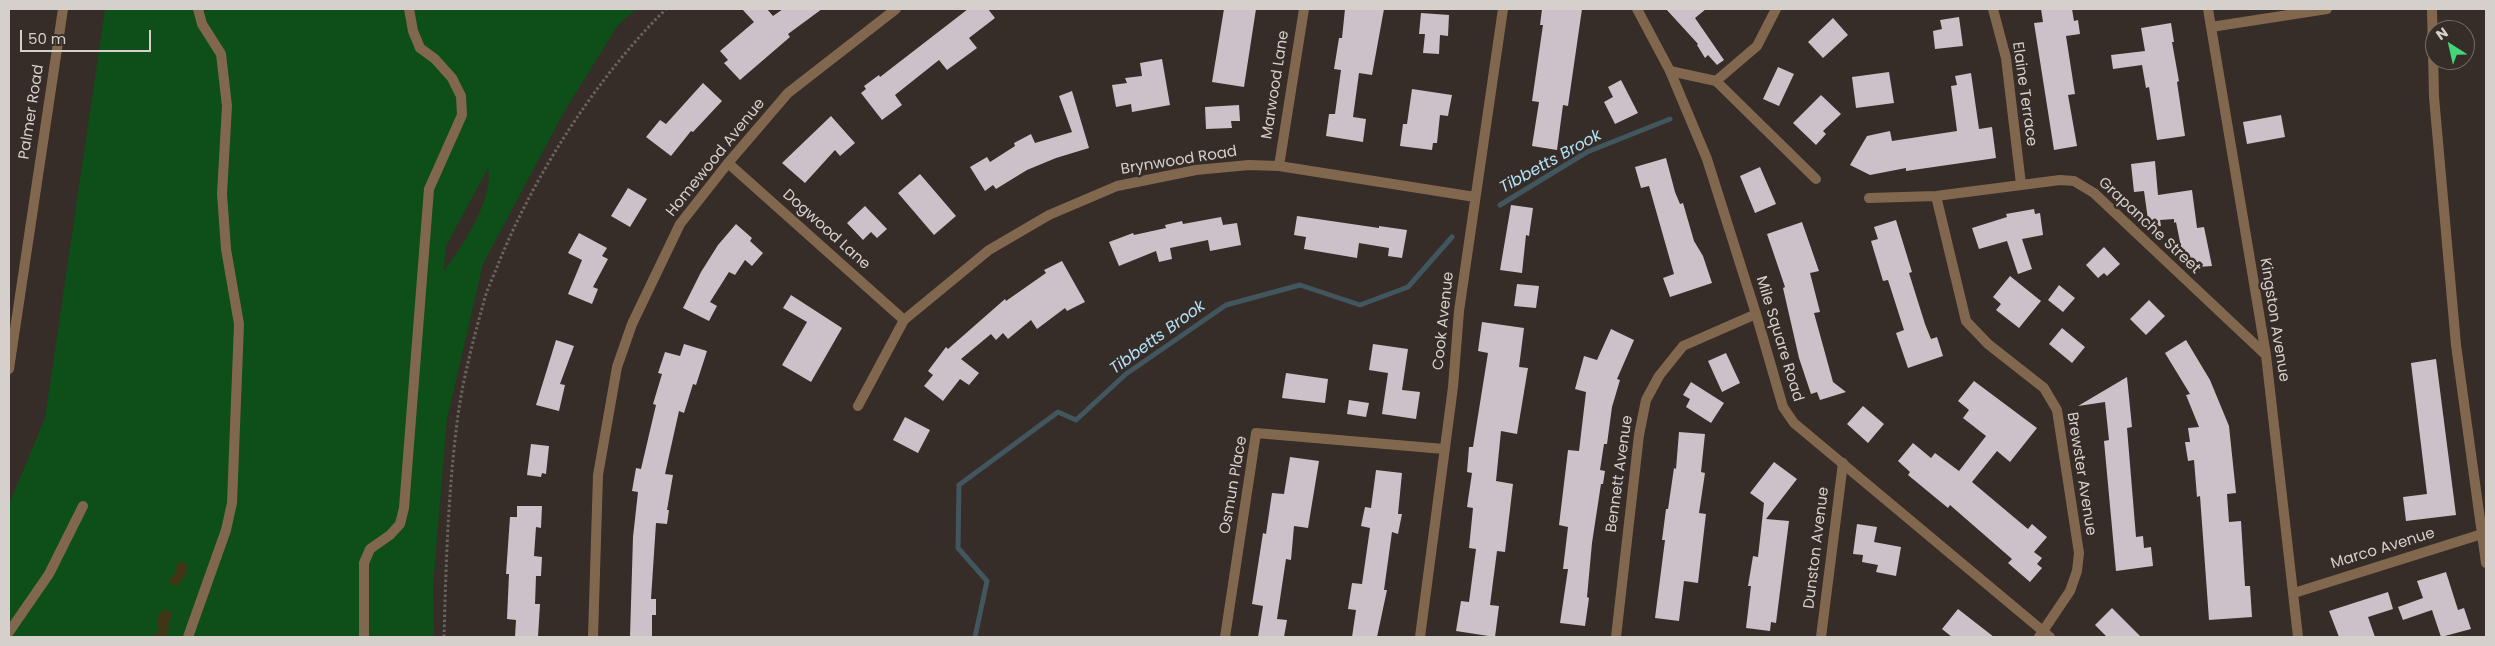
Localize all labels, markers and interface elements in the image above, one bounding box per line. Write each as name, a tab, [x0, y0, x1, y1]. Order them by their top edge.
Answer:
scale bar	[22, 20, 154, 52]
north arrow	[2425, 20, 2475, 70]
text: N	[2432, 22, 2452, 45]
text: 50 m	[28, 28, 66, 49]
street label: Marwood Lane	[1259, 29, 1293, 141]
street label: Elaine Terrace	[2008, 41, 2040, 147]
street label: Palmer Road	[16, 63, 48, 161]
street label: Homewood Avenue	[663, 95, 769, 221]
water label: Tibbetts Brook	[1497, 126, 1605, 198]
street label: Brynwood Road	[1120, 143, 1238, 179]
street label: Grapanche Street	[2094, 174, 2204, 278]
street label: Dogwood Lane	[779, 186, 873, 274]
street label: Kingston Avenue	[2255, 257, 2293, 383]
street label: Cook Avenue	[1430, 271, 1458, 371]
street label: Mile Square Road	[1751, 274, 1807, 404]
water label: Tibbetts Brook	[1106, 297, 1210, 379]
street label: Brewster Avenue	[2062, 411, 2100, 537]
street label: Bennett Avenue	[1603, 414, 1637, 534]
street label: Osmun Place	[1217, 435, 1251, 535]
street label: Dunston Avenue	[1801, 486, 1833, 610]
street label: Marco Avenue	[2329, 525, 2437, 573]

